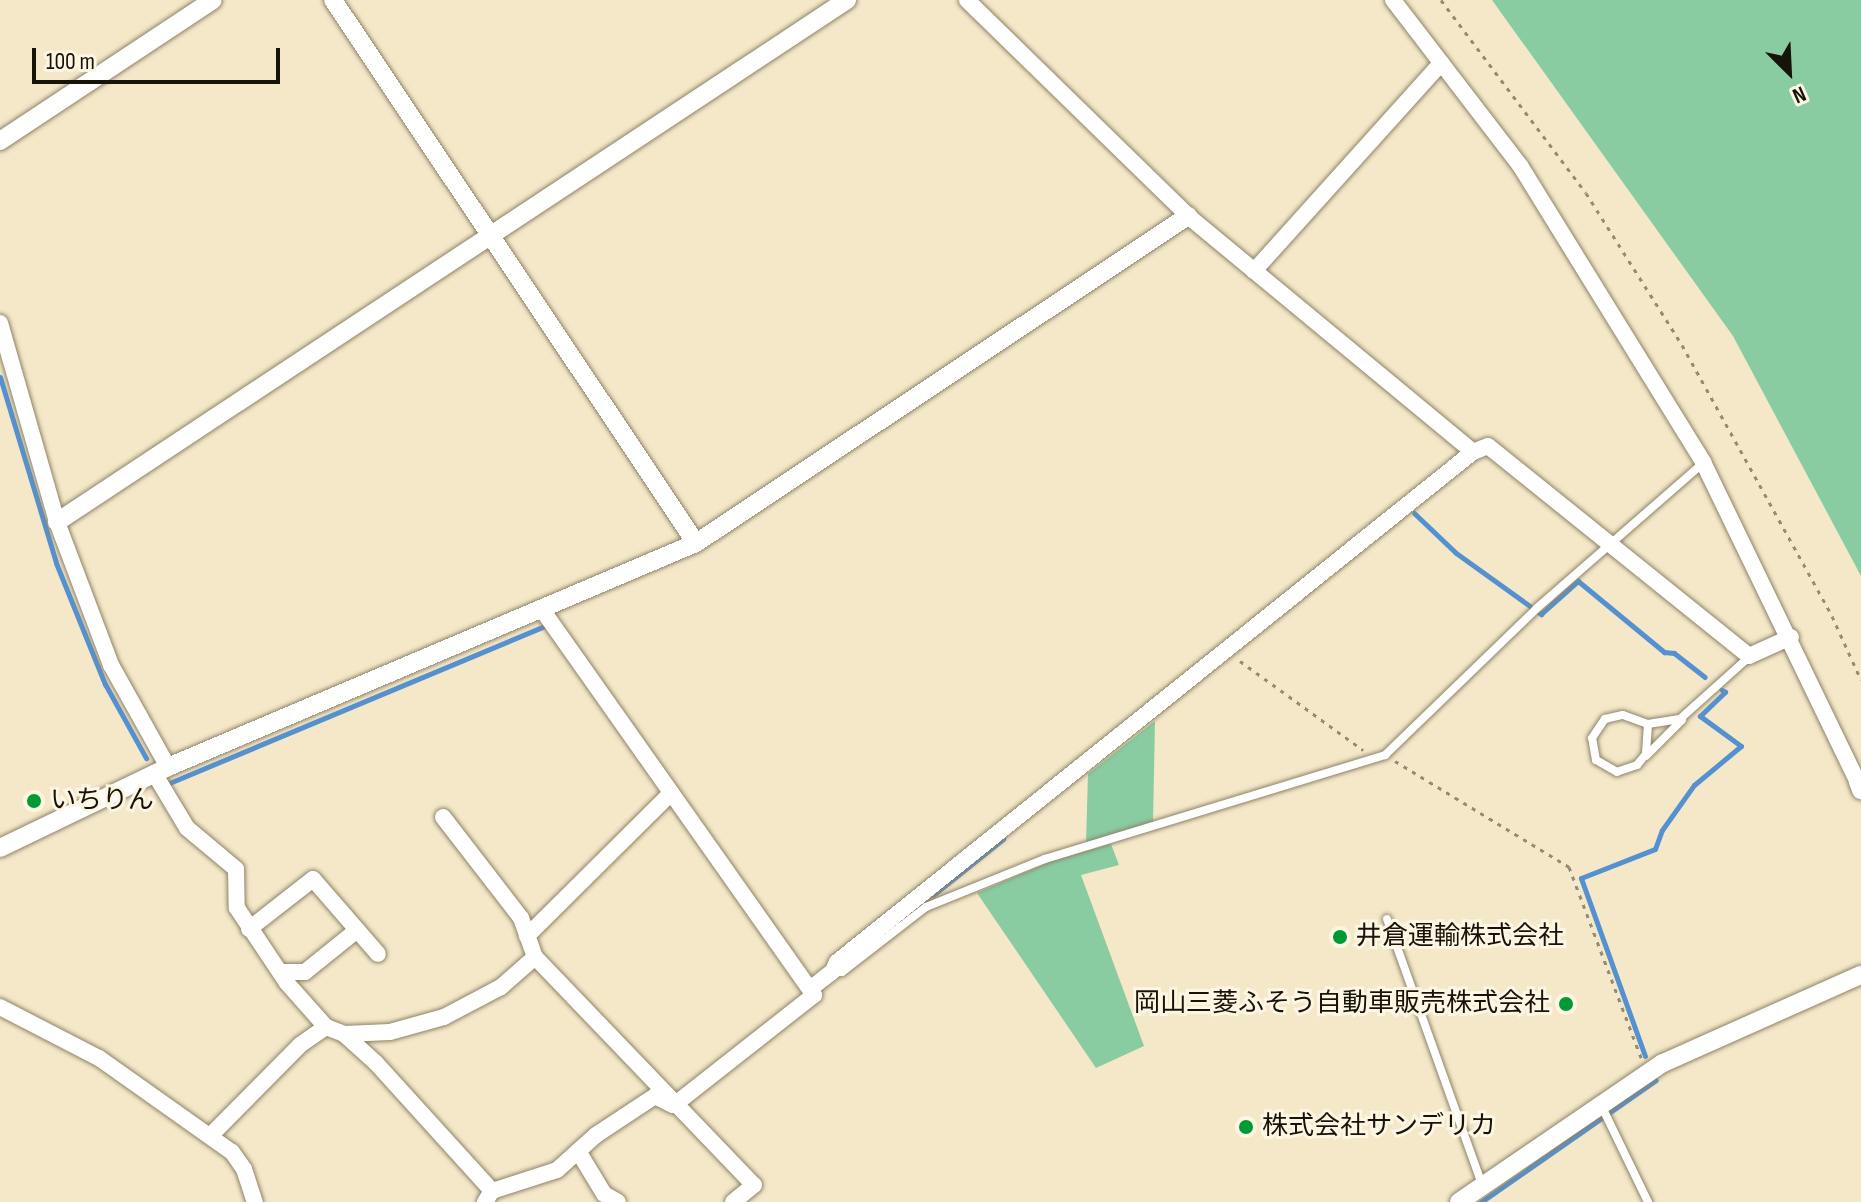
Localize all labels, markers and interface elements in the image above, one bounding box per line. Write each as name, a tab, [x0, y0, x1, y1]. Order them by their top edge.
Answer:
scale bar	[36, 32, 284, 82]
north arrow	[1749, 32, 1829, 112]
text: 100 m	[46, 47, 95, 76]
text: N	[1788, 80, 1810, 109]
place label: いちりん	[50, 785, 154, 817]
marker: いちりん	[25, 792, 43, 810]
place label: 井倉運輸株式会社	[1356, 921, 1564, 953]
marker: 井倉運輸株式会社	[1331, 928, 1349, 946]
place label: 岡山三菱ふそう自動車販売株式会社	[1134, 988, 1550, 1020]
marker: 岡山三菱ふそう自動車販売株式会社	[1557, 995, 1575, 1013]
place label: 株式会社サンデリカ	[1262, 1111, 1496, 1143]
marker: 株式会社サンデリカ	[1237, 1118, 1255, 1136]

